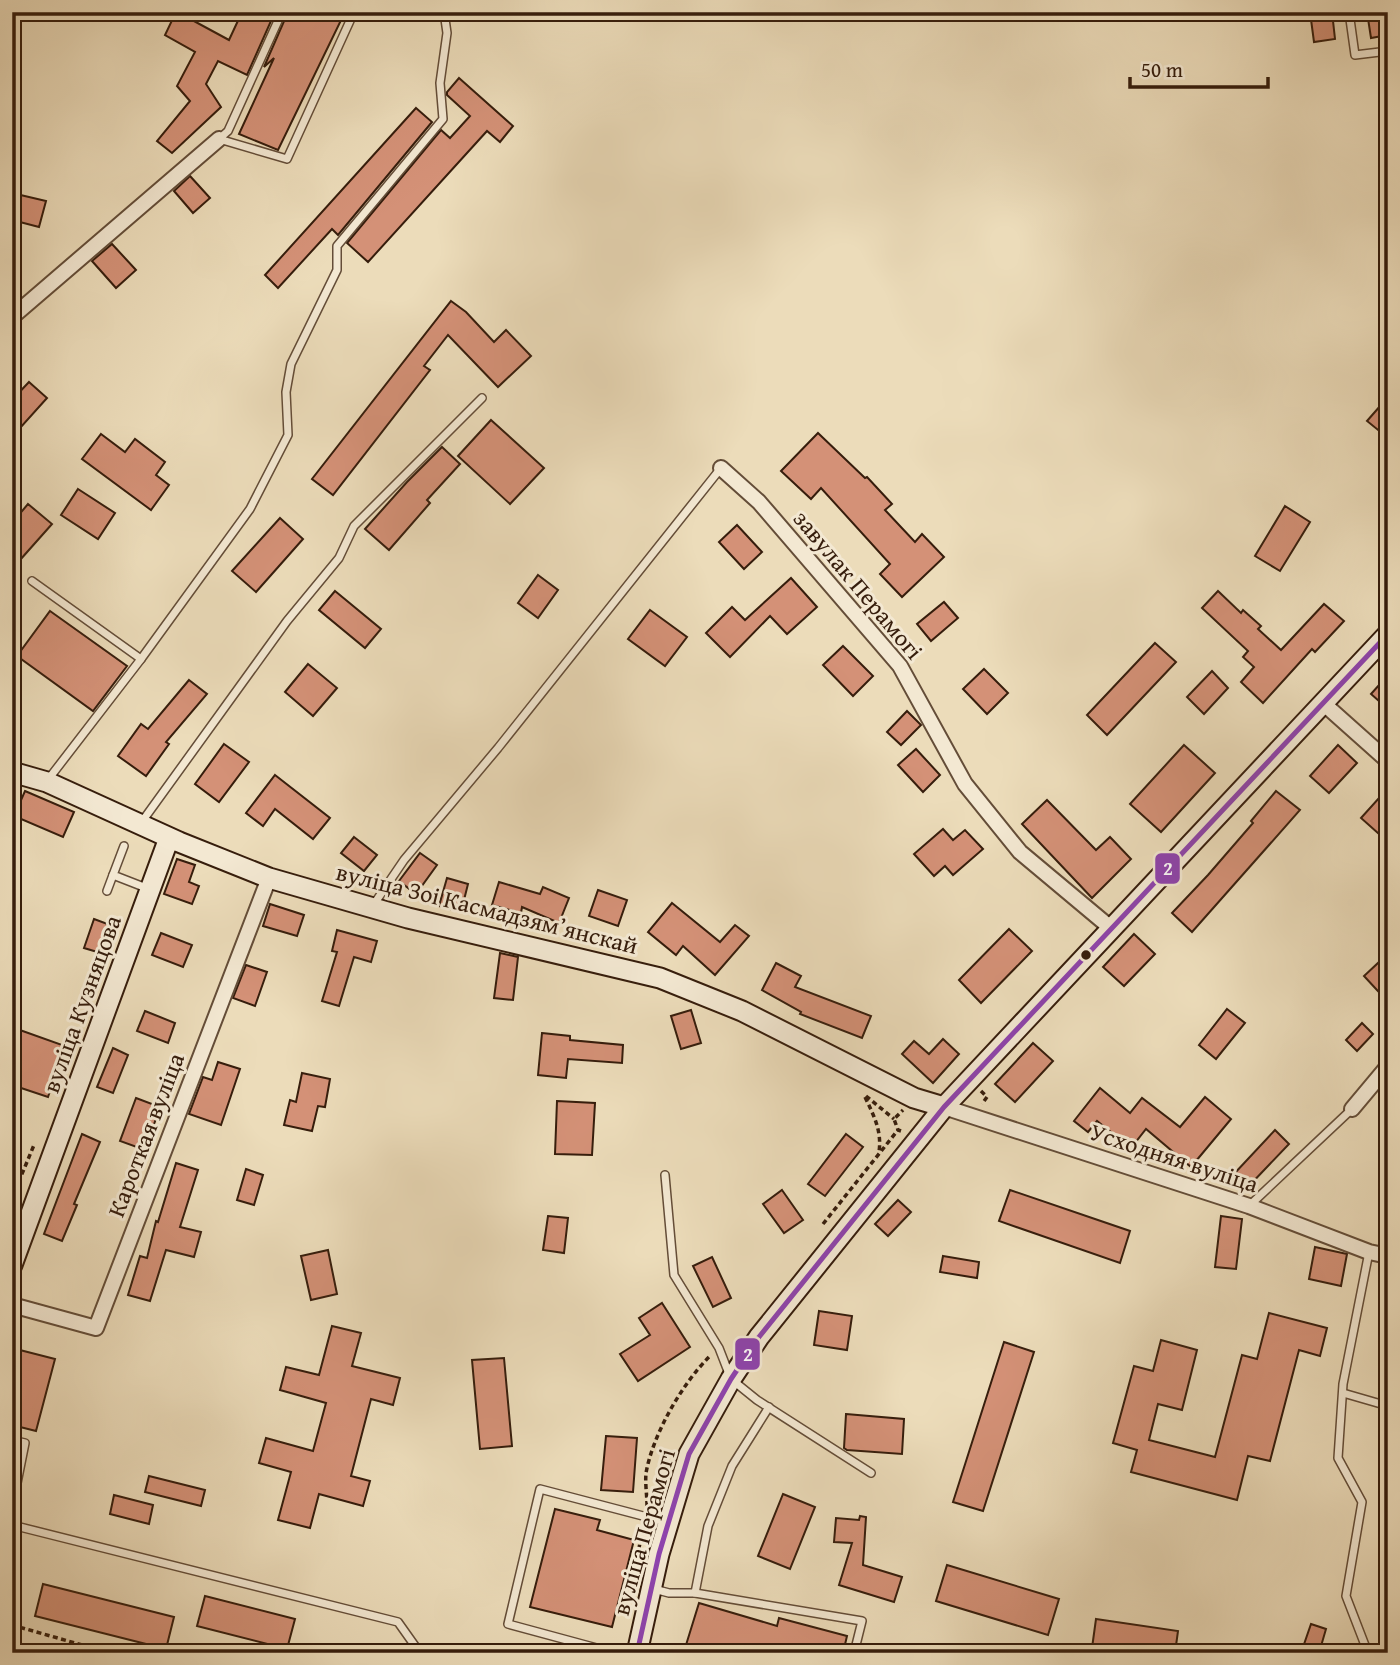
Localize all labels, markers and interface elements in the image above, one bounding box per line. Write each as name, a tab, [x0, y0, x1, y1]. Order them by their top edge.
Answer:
scale bar	[1130, 46, 1269, 90]
text: 50 m	[1141, 54, 1183, 85]
street label: завулак Перамогі	[785, 502, 932, 667]
line badge: 2	[1154, 852, 1181, 885]
street label: вуліца Зоі Касмадзямʼянскай	[333, 854, 642, 963]
text: 2	[1163, 854, 1173, 882]
street label: вуліца Кузняцова	[33, 910, 130, 1098]
unlabelled marker	[1079, 948, 1093, 962]
street label: Кароткая вуліца	[98, 1047, 193, 1222]
street label: Усходняя вуліца	[1085, 1114, 1263, 1201]
line badge: 2	[734, 1337, 761, 1371]
text: 2	[743, 1340, 753, 1368]
street label: вуліца Перамогі	[603, 1444, 684, 1619]

